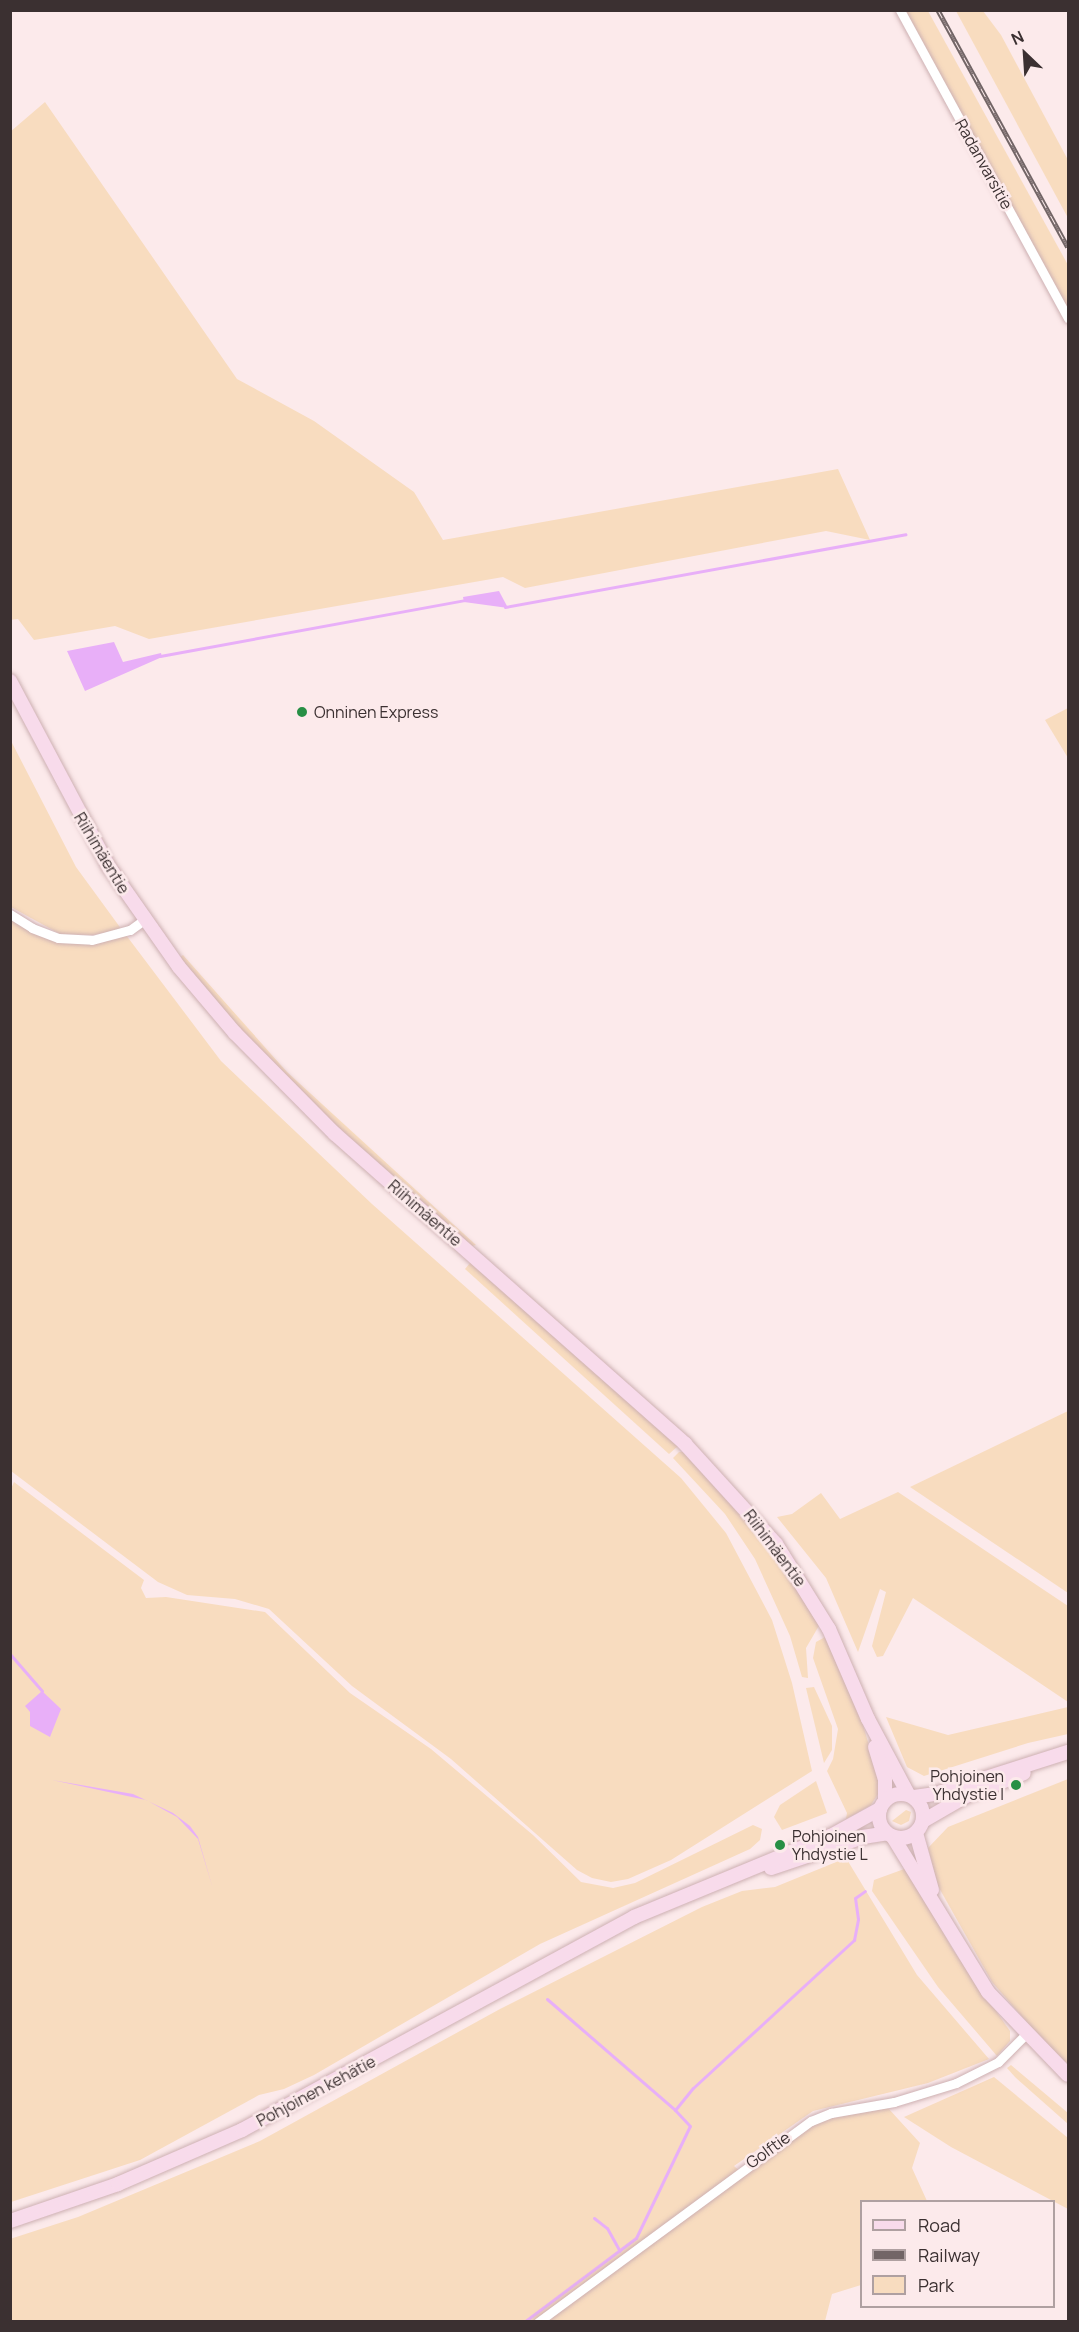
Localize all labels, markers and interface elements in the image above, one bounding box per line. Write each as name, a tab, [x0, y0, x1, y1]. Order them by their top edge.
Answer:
north arrow	[995, 24, 1055, 84]
text: N	[1008, 25, 1027, 50]
street label: Radanvarsitie	[951, 115, 1017, 213]
place label: Onninen Express	[314, 702, 438, 722]
marker: Onninen Express	[295, 705, 309, 719]
street label: Riihimäentie	[70, 809, 134, 897]
street label: Riihimäentie	[384, 1176, 466, 1250]
street label: Riihimäentie	[740, 1506, 810, 1590]
place label: Pohjoinen Yhdystie I	[930, 1766, 1004, 1804]
marker: Pohjoinen Yhdystie I	[1009, 1778, 1023, 1792]
place label: Pohjoinen Yhdystie L	[792, 1826, 868, 1864]
marker: Pohjoinen Yhdystie L	[773, 1838, 787, 1852]
street label: Pohjoinen kehätie	[253, 2052, 379, 2130]
street label: Golftie	[742, 2128, 794, 2172]
legend	[860, 2200, 1055, 2308]
text: Road	[918, 2213, 961, 2237]
text: Railway	[918, 2243, 980, 2267]
text: Park	[918, 2273, 954, 2297]

